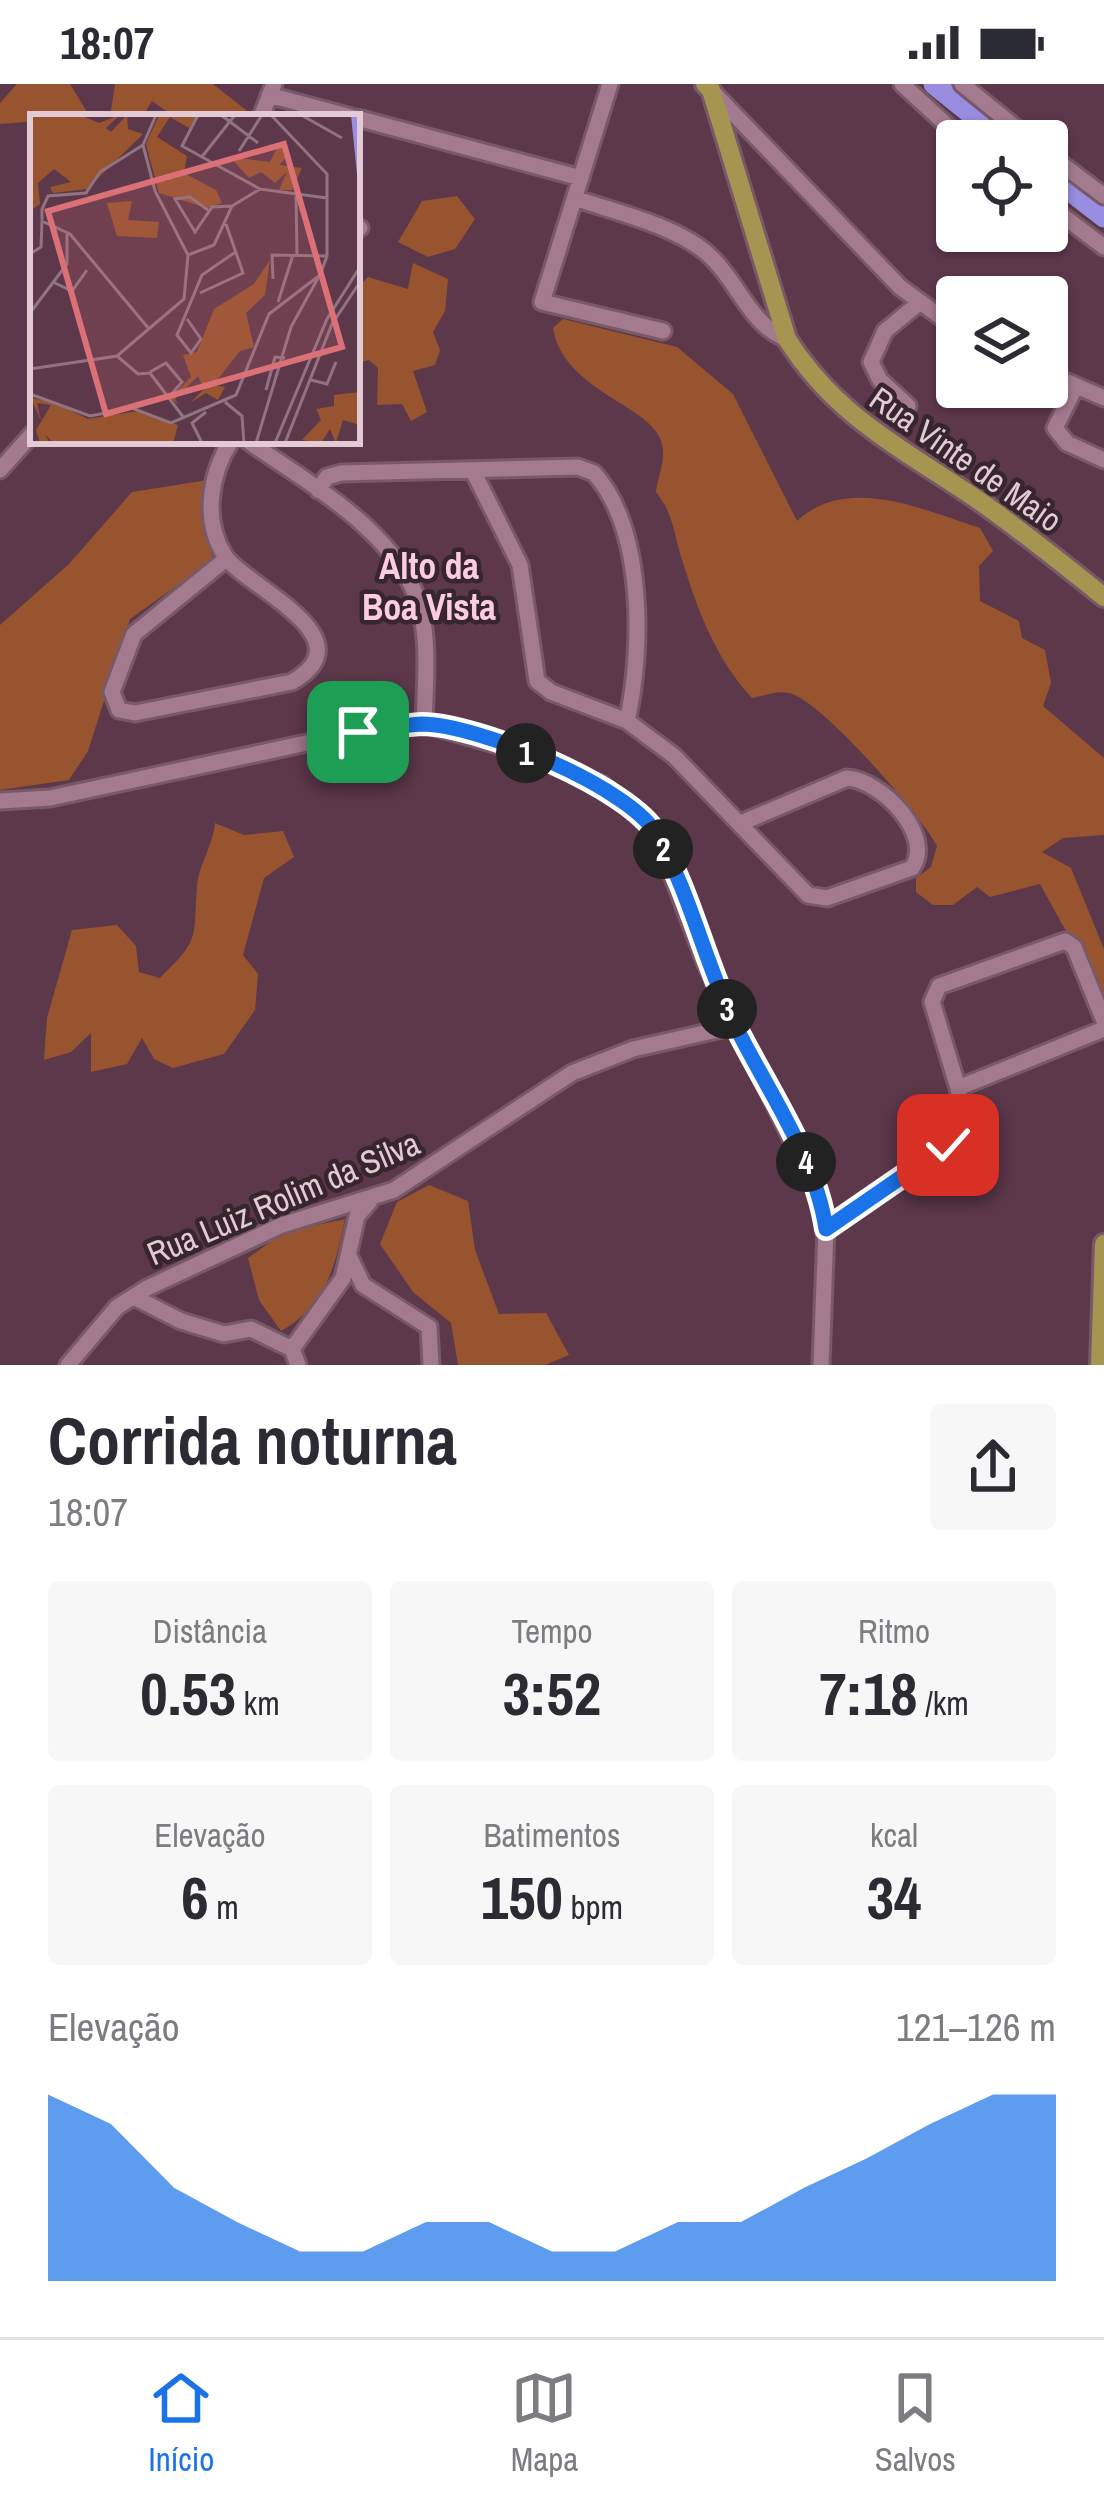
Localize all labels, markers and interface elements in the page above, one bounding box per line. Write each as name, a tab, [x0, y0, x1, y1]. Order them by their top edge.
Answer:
text: 18:07	[60, 12, 154, 73]
inset map	[30, 114, 360, 444]
map controls	[936, 120, 1068, 408]
button: locate	[936, 120, 1068, 252]
button: layers	[936, 276, 1068, 408]
street label: Rua Vinte de Maio	[861, 376, 1071, 542]
district label: Alto da Boa Vista	[362, 542, 497, 631]
pin	[307, 681, 409, 783]
icon: arrive	[325, 699, 391, 765]
pin: 1	[496, 723, 556, 783]
text: 1	[518, 731, 534, 775]
pin: 2	[633, 819, 693, 879]
text: 2	[655, 827, 671, 871]
pin: 3	[697, 979, 757, 1039]
text: 3	[719, 987, 735, 1031]
pin	[897, 1094, 999, 1196]
icon: check	[915, 1112, 981, 1178]
street label: Rua Luiz Rolim da Silva	[140, 1121, 426, 1275]
pin: 4	[776, 1132, 836, 1192]
text: 4	[798, 1140, 814, 1184]
text: Corrida noturna	[48, 1396, 457, 1485]
button: share	[930, 1404, 1056, 1530]
text: 18:07	[48, 1486, 128, 1538]
text: Distância	[153, 1609, 267, 1653]
text: Tempo	[511, 1609, 593, 1653]
text: Ritmo	[858, 1609, 930, 1653]
text: 0.53	[140, 1653, 236, 1734]
text: 3:52	[503, 1653, 601, 1734]
text: 7:18	[819, 1653, 918, 1734]
text: km	[236, 1681, 280, 1725]
text: /km	[918, 1681, 969, 1725]
text: Elevação	[154, 1813, 266, 1857]
text: Batimentos	[484, 1813, 620, 1857]
text: kcal	[870, 1813, 918, 1857]
text: 6	[181, 1857, 209, 1938]
text: 150	[481, 1857, 563, 1938]
text: 34	[867, 1857, 921, 1938]
text: m	[209, 1885, 239, 1929]
text: bpm	[563, 1885, 623, 1929]
text: Elevação	[48, 2001, 180, 2053]
text: 121–126 m	[896, 2001, 1056, 2053]
tab: Início	[148, 2365, 214, 2481]
tab: Mapa	[511, 2365, 578, 2481]
tab: Salvos	[875, 2365, 956, 2481]

